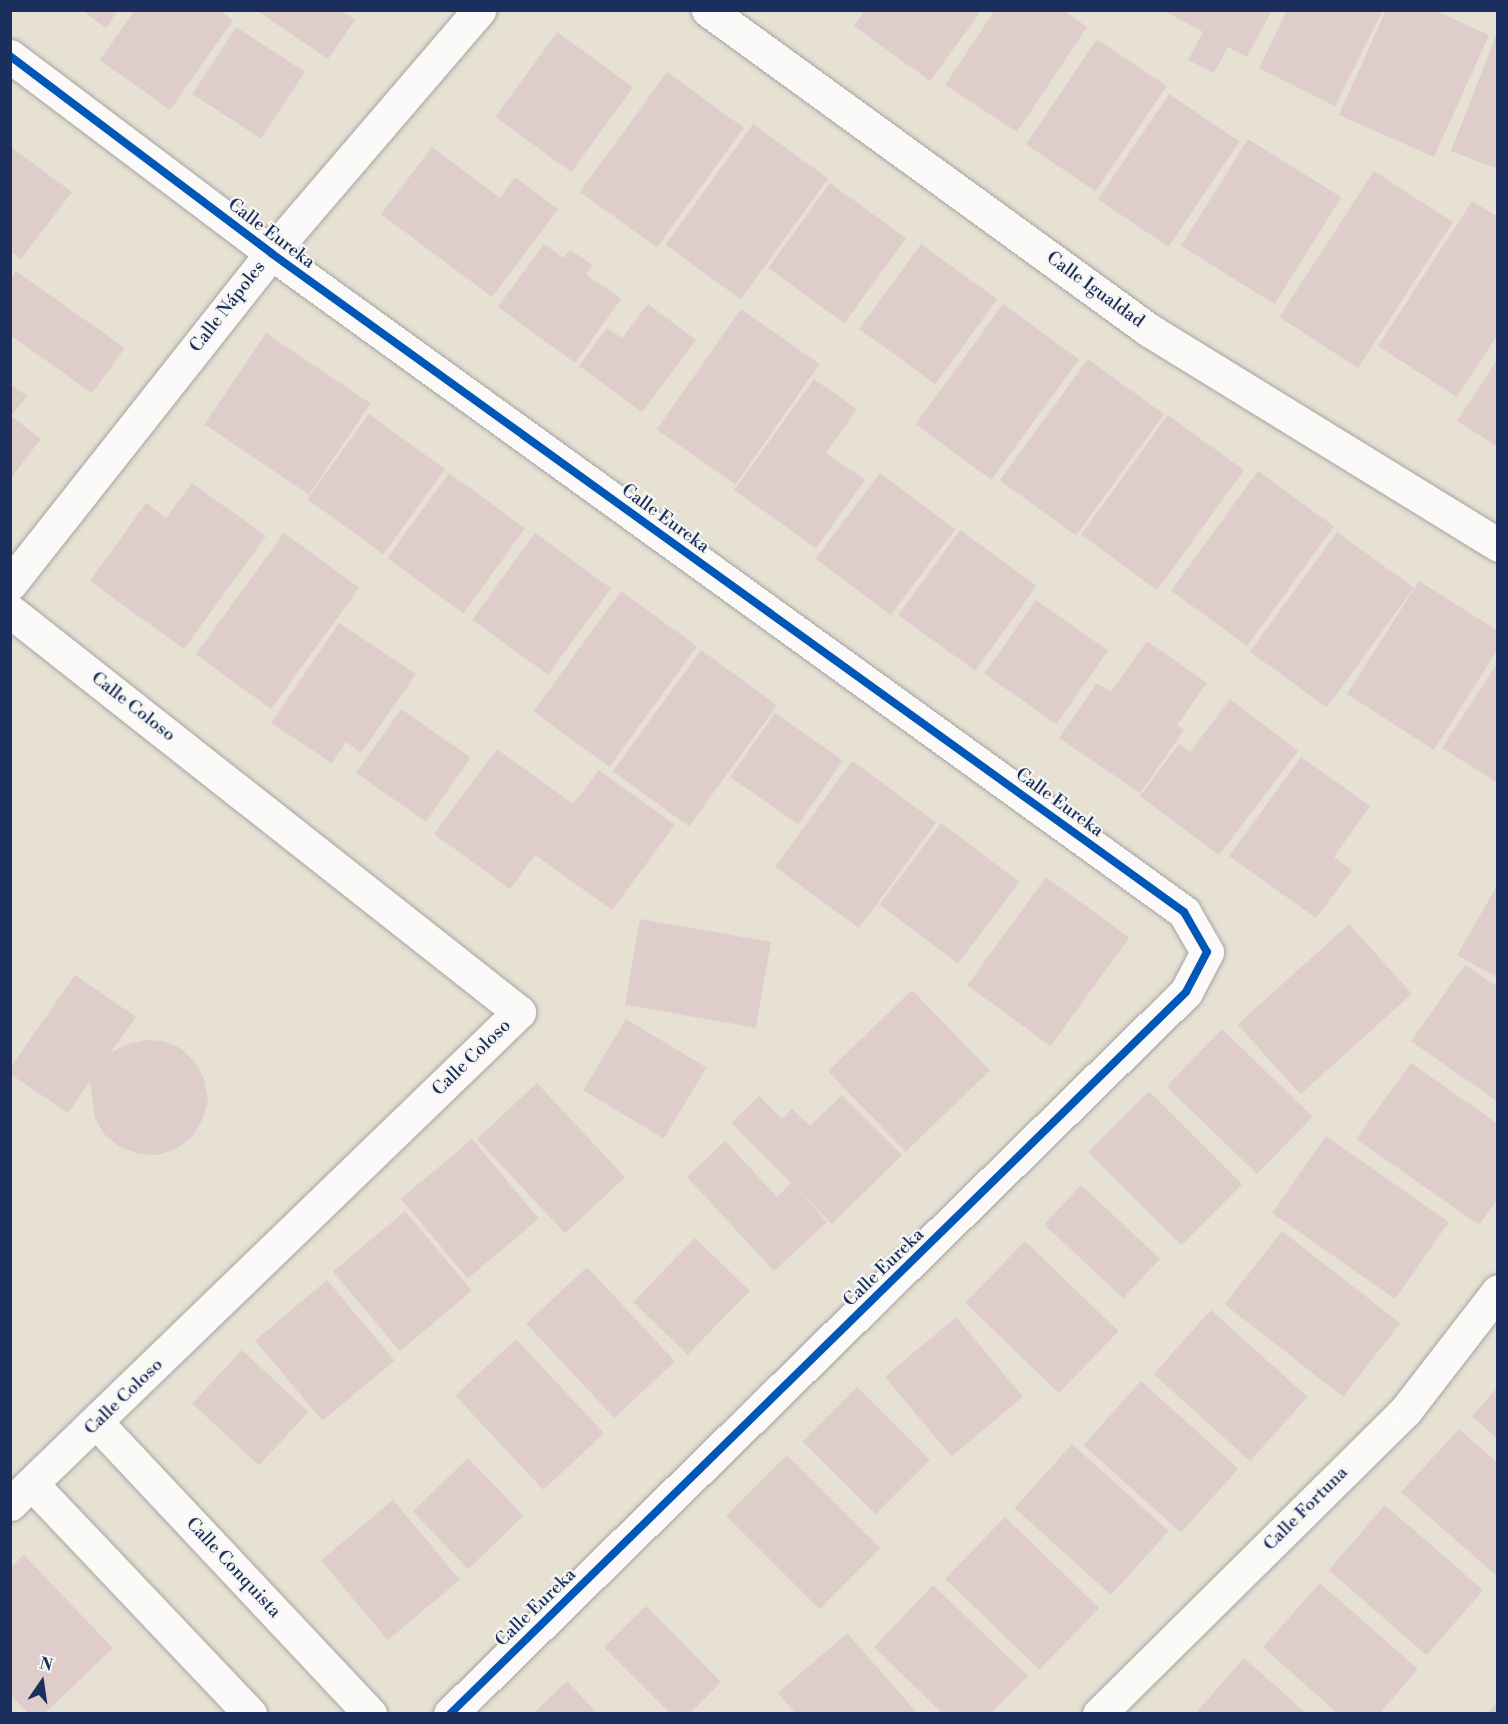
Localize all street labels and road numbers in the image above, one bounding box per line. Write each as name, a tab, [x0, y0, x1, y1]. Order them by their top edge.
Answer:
street label: Calle Eureka	[223, 194, 319, 274]
street label: Calle Igualdad	[1042, 247, 1148, 333]
street label: Calle Nápoles	[186, 257, 270, 357]
street label: Calle Eureka	[617, 480, 713, 558]
street label: Calle Coloso	[87, 667, 179, 747]
street label: Calle Eureka	[1011, 764, 1107, 842]
street label: Calle Coloso	[428, 1015, 516, 1101]
street label: Calle Eureka	[839, 1224, 929, 1312]
street label: Calle Coloso	[80, 1354, 168, 1440]
street label: Calle Fortuna	[1259, 1462, 1353, 1556]
street label: Calle Conquista	[181, 1513, 285, 1623]
street label: Calle Eureka	[491, 1564, 581, 1652]

